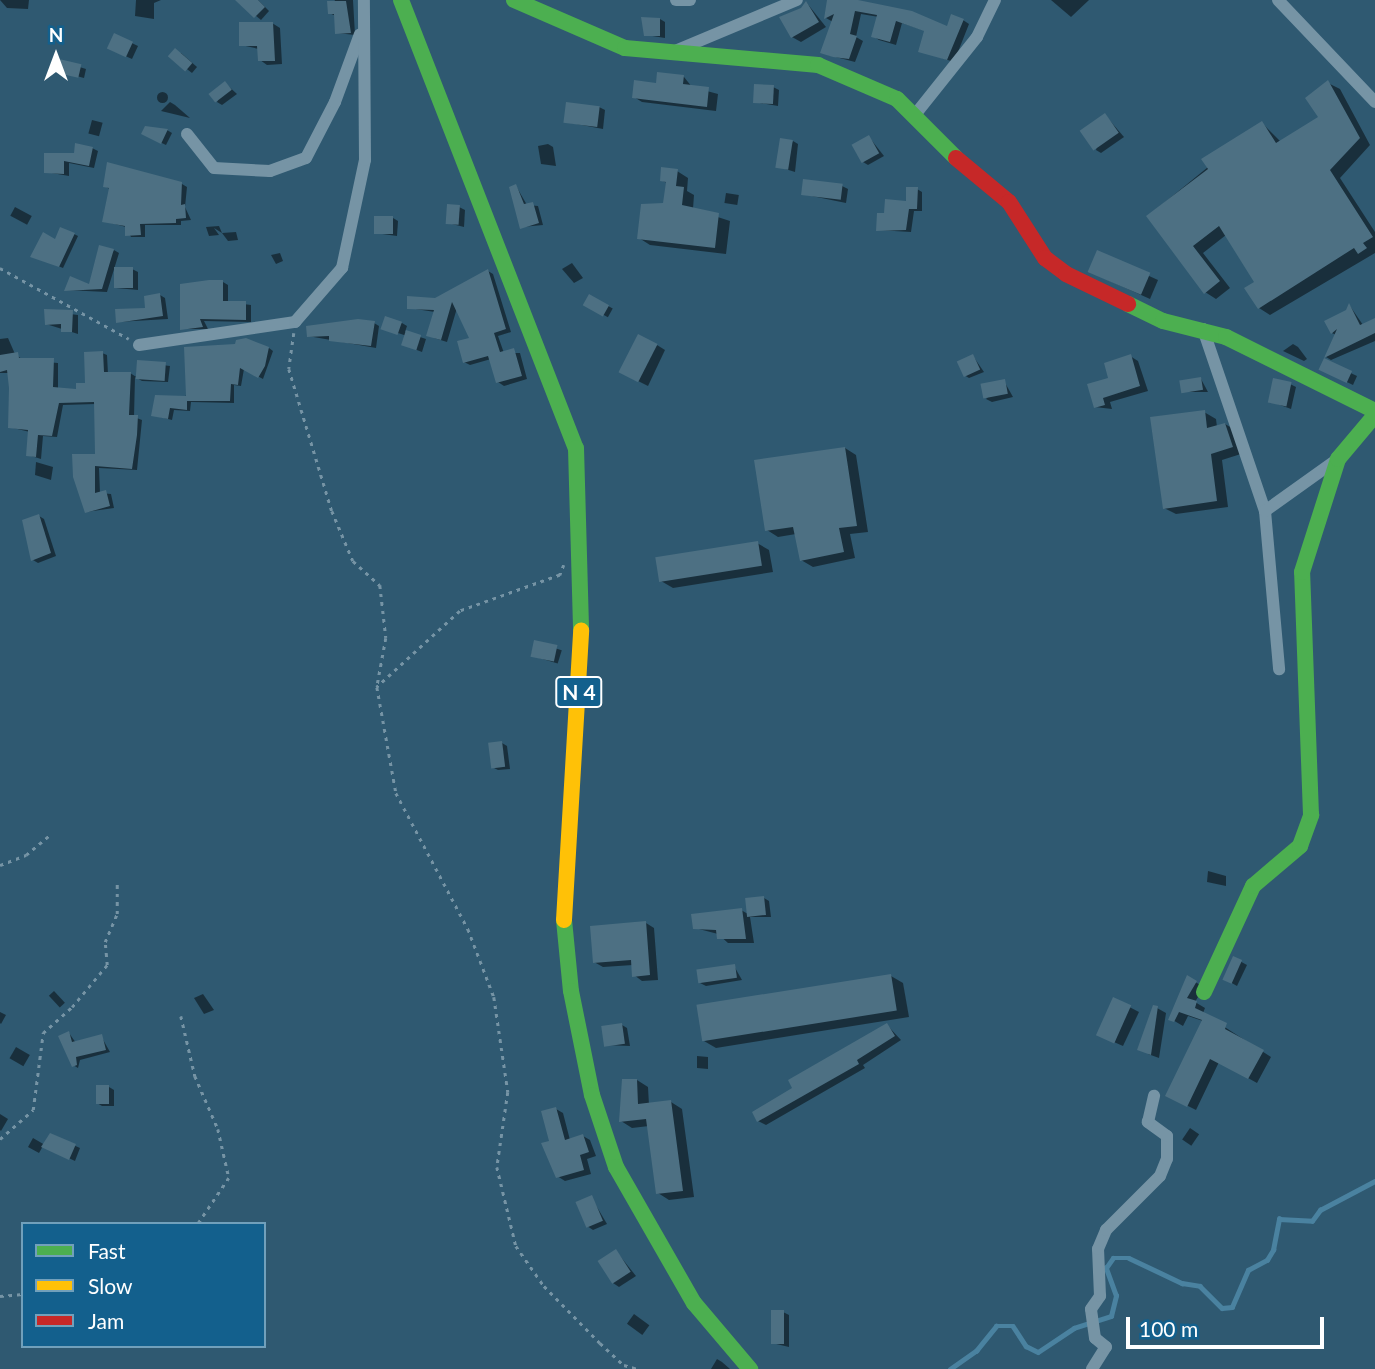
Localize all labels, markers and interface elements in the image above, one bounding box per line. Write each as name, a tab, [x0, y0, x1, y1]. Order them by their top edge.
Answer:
north arrow	[21, 21, 91, 91]
text: N	[49, 23, 63, 46]
road number: N 4	[554, 674, 604, 710]
legend	[21, 1222, 266, 1348]
text: Fast	[88, 1238, 125, 1263]
text: Slow	[88, 1273, 132, 1298]
scale bar	[1130, 1302, 1328, 1346]
text: Jam	[88, 1308, 124, 1333]
text: 100 m	[1139, 1316, 1198, 1341]

